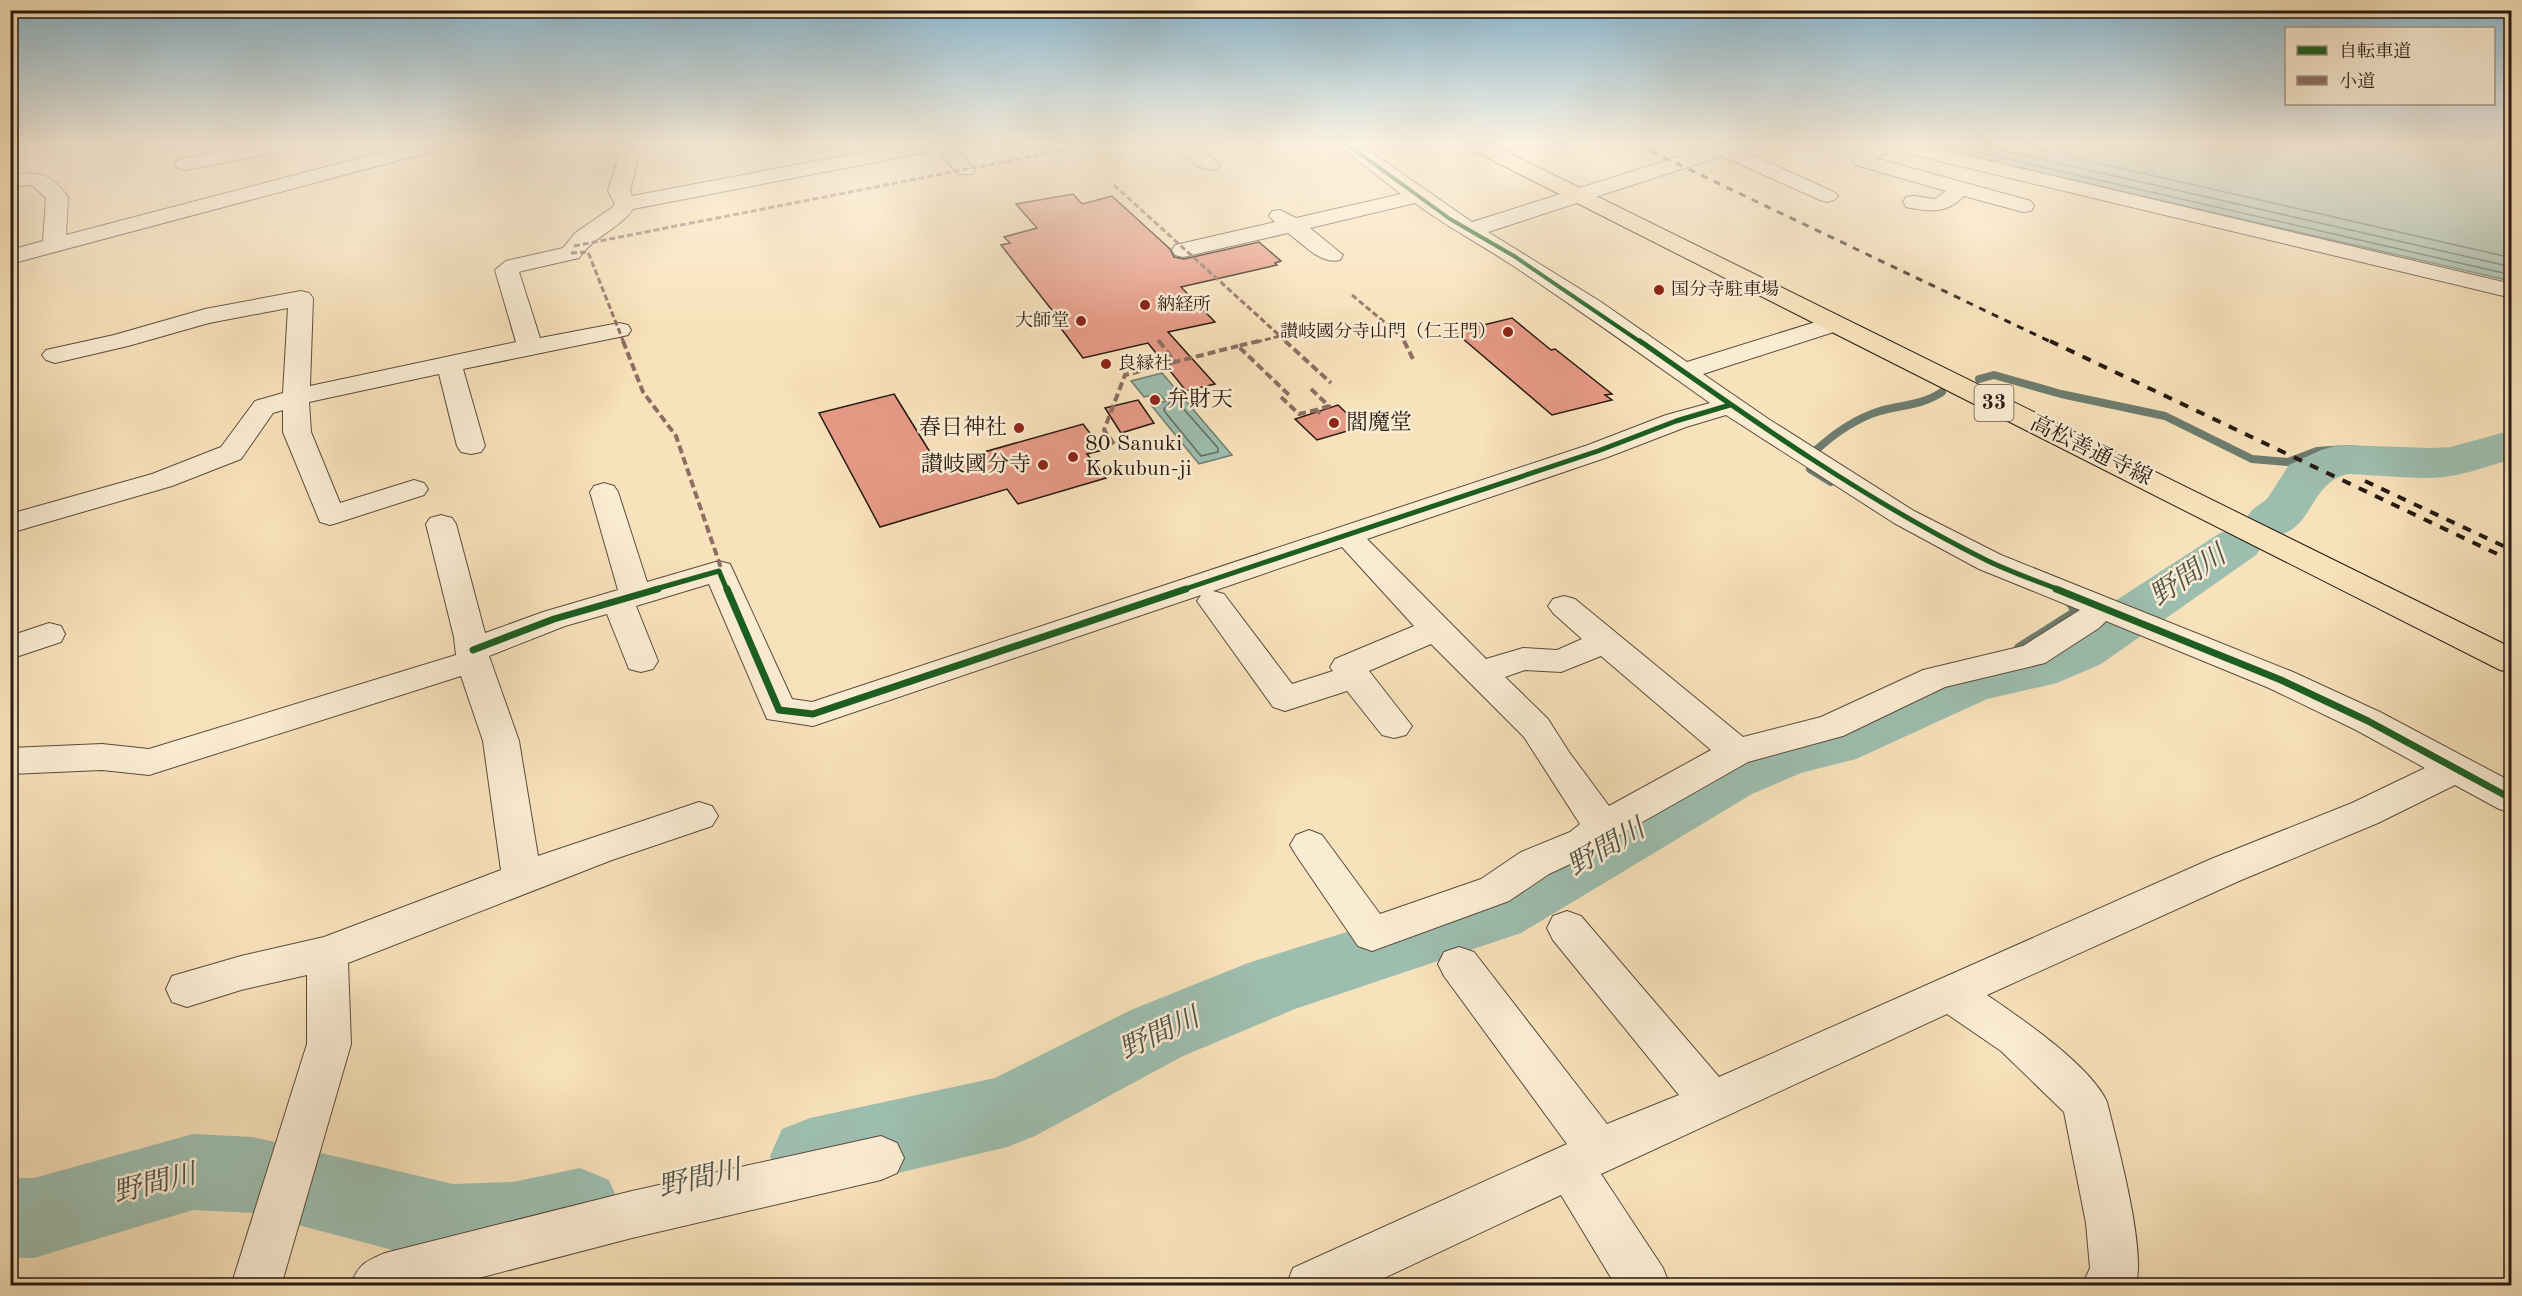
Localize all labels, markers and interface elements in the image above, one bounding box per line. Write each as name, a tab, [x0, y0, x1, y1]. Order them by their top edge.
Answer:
legend	[2285, 27, 2495, 105]
text: 自転車道	[2339, 41, 2411, 61]
text: 小道	[2339, 71, 2375, 91]
place label: 国分寺駐車場	[1671, 279, 1779, 299]
marker: 国分寺駐車場	[1652, 283, 1666, 297]
place label: 納経所	[1157, 294, 1211, 314]
marker: 納経所	[1138, 298, 1152, 312]
place label: 大師堂	[1015, 310, 1069, 330]
marker: 大師堂	[1074, 314, 1088, 328]
place label: 讃岐國分寺山門（仁王門）	[1280, 321, 1496, 341]
marker: 讃岐國分寺山門（仁王門）	[1501, 325, 1515, 339]
place label: 良縁社	[1118, 353, 1172, 373]
marker: 良縁社	[1099, 357, 1113, 371]
road number: 33	[1974, 385, 2014, 421]
place label: 弁財天	[1167, 387, 1233, 411]
marker: 弁財天	[1148, 393, 1162, 407]
place label: 閻魔堂	[1346, 410, 1412, 434]
street label: 高松善通寺線	[2027, 410, 2156, 490]
place label: 春日神社	[919, 415, 1007, 439]
marker: 閻魔堂	[1327, 416, 1341, 430]
marker: 春日神社	[1012, 421, 1026, 435]
place label: 80 Sanuki Kokubun-ji	[1085, 433, 1192, 480]
marker: 80 Sanuki Kokubun-ji	[1066, 450, 1080, 464]
place label: 讃岐國分寺	[921, 452, 1031, 476]
marker: 讃岐國分寺	[1036, 458, 1050, 472]
water label: 野間川	[2145, 539, 2234, 612]
water label: 野間川	[1563, 813, 1653, 882]
water label: 野間川	[1115, 1001, 1207, 1065]
water label: 野間川	[655, 1154, 747, 1203]
water label: 野間川	[110, 1159, 202, 1209]

